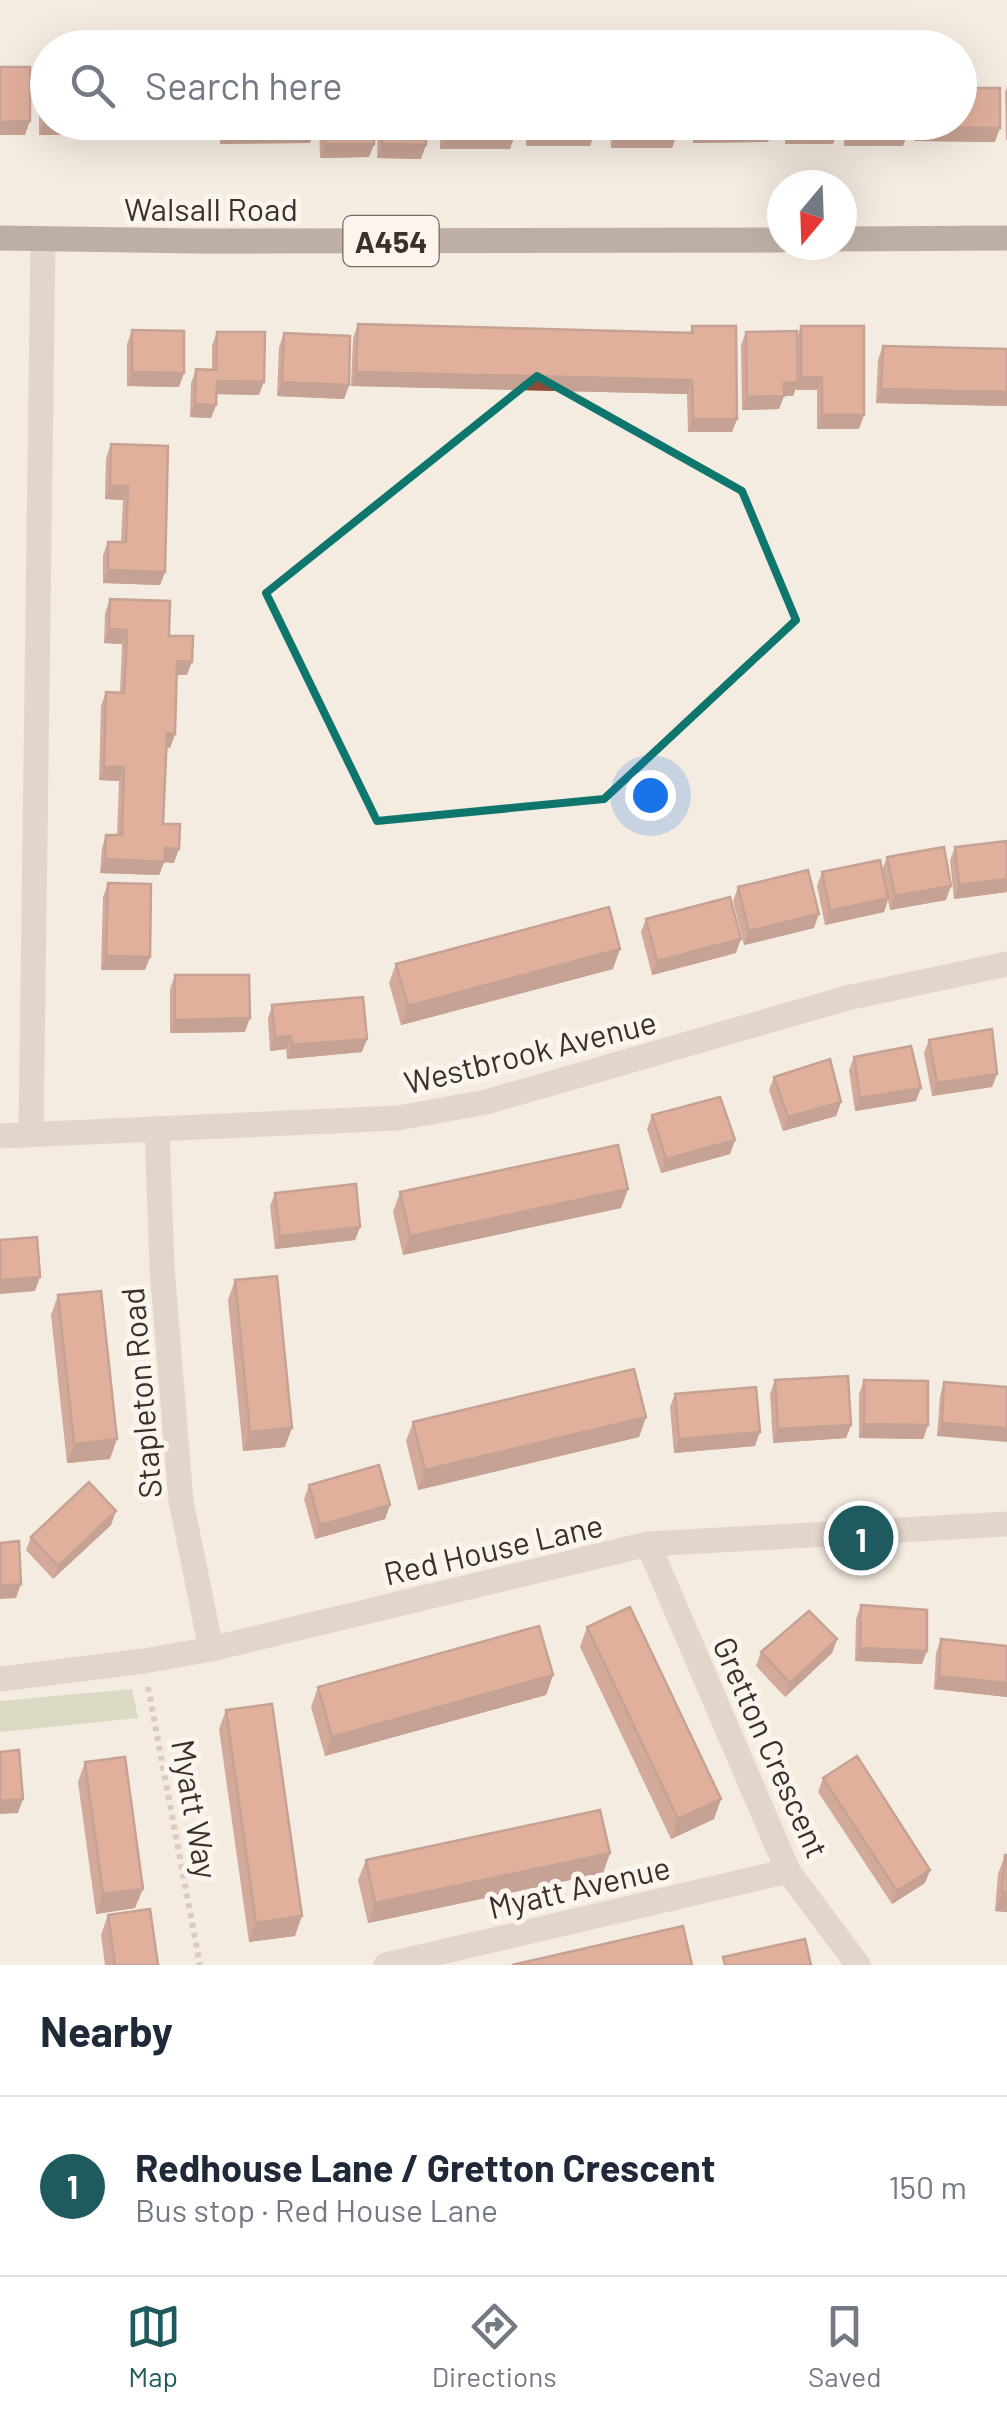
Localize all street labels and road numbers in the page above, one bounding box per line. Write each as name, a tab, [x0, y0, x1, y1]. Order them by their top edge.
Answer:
street label: Walsall Road	[124, 189, 298, 227]
road number: A454	[344, 216, 438, 266]
street label: Westbrook Avenue	[400, 1001, 660, 1101]
street label: Stapleton Road	[112, 1286, 168, 1500]
street label: Red House Lane	[380, 1504, 606, 1592]
street label: Gretton Crescent	[706, 1631, 838, 1863]
street label: Myatt Way	[165, 1736, 227, 1882]
street label: Myatt Avenue	[485, 1847, 673, 1925]

